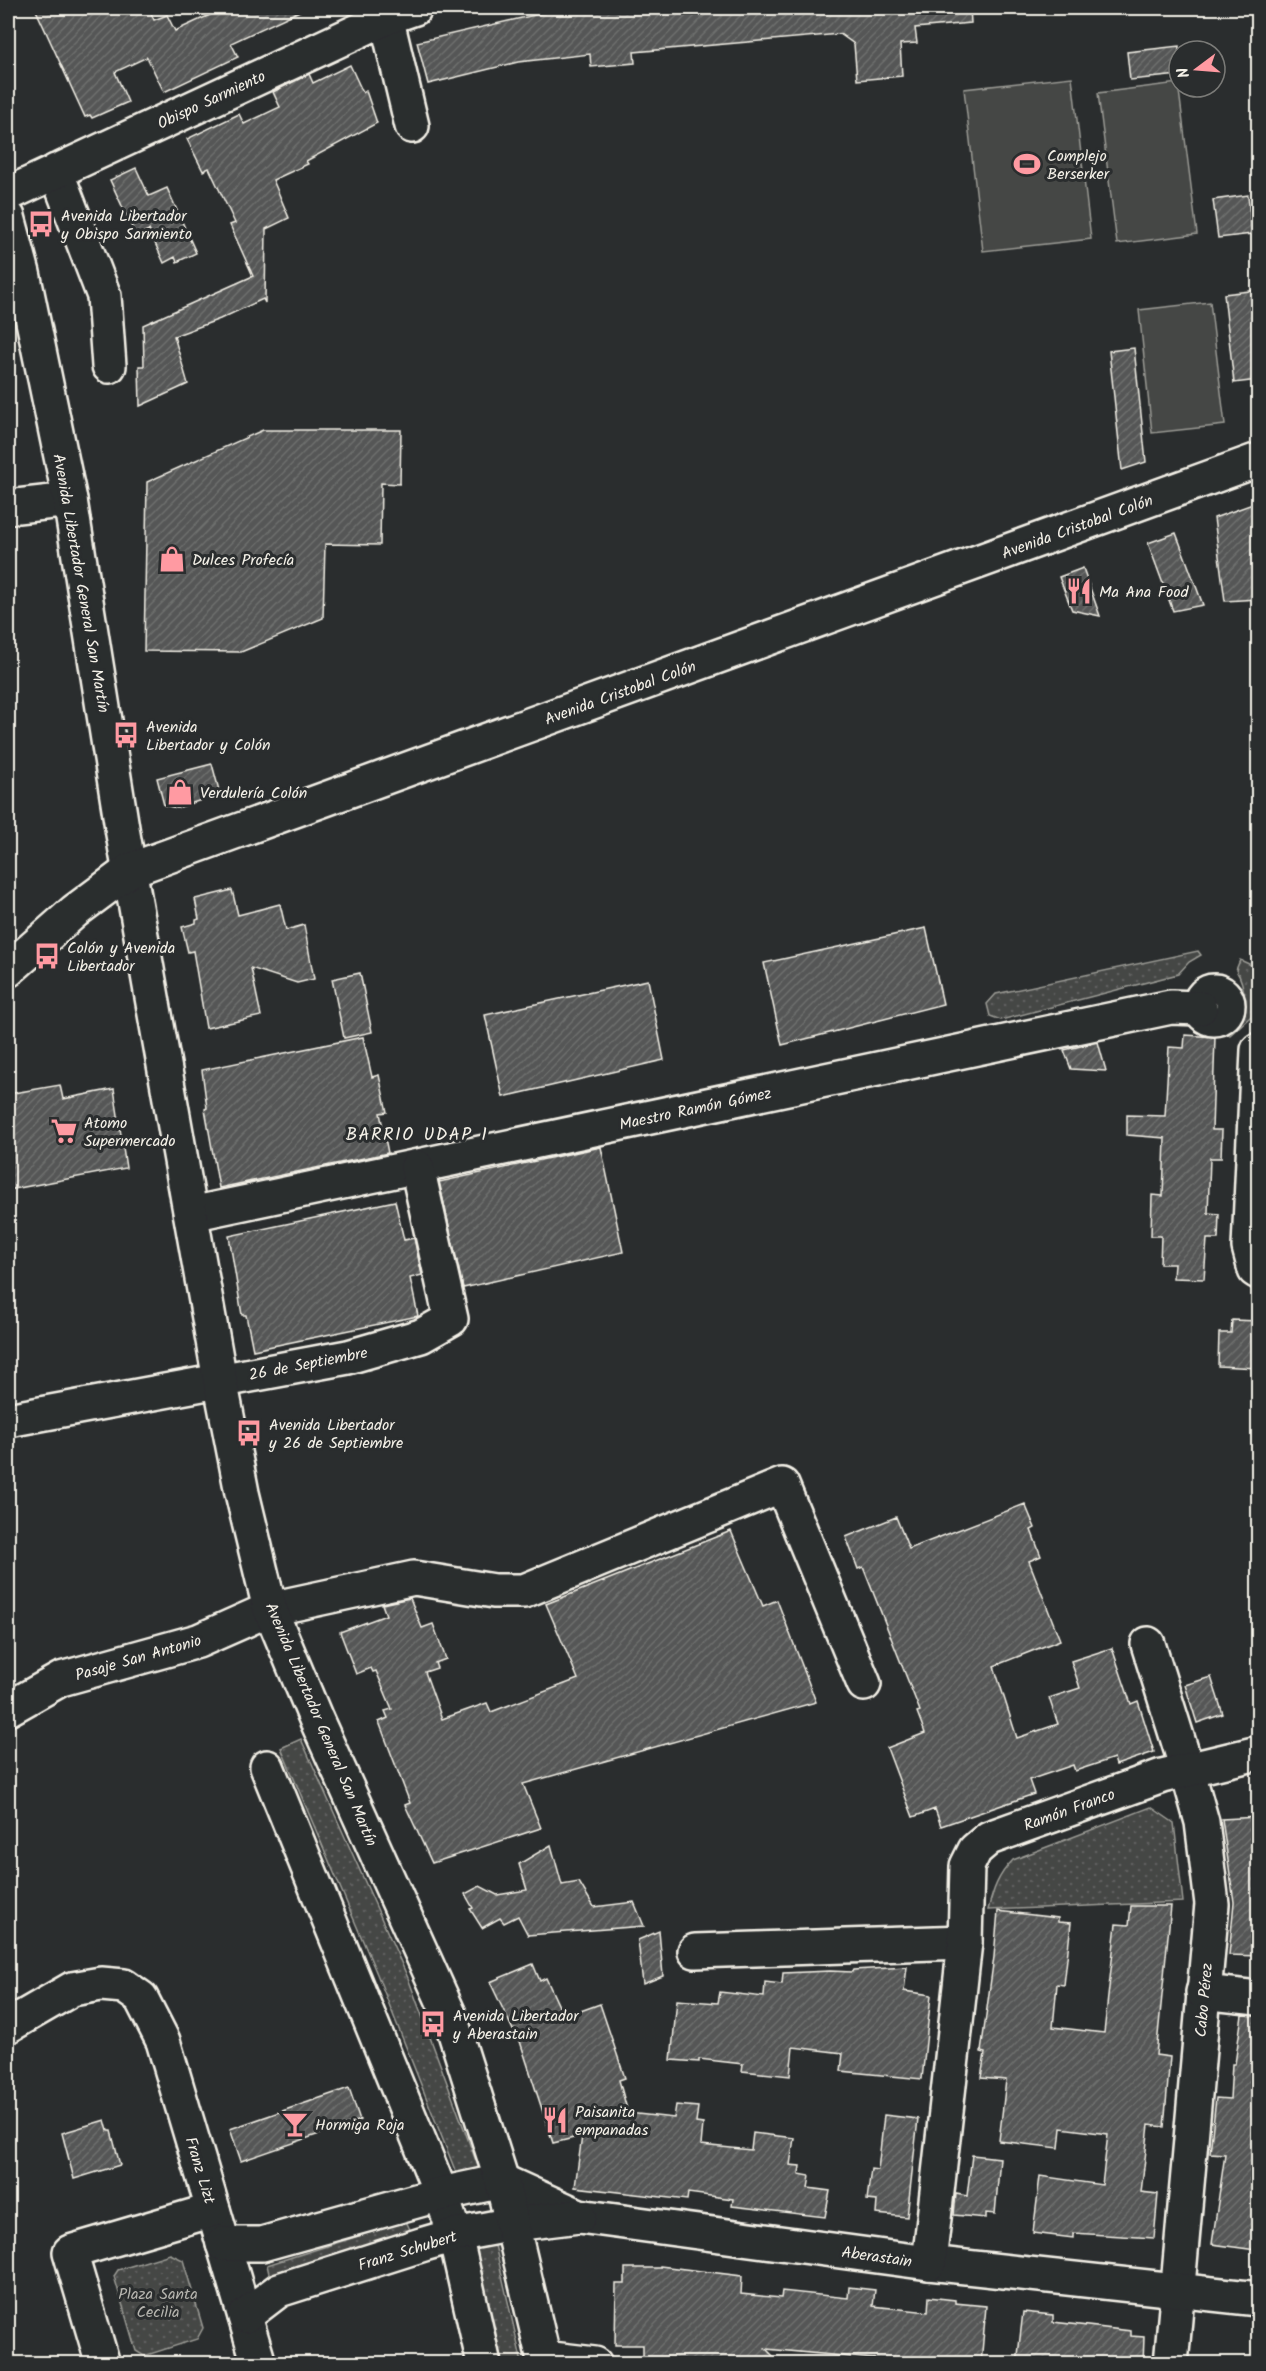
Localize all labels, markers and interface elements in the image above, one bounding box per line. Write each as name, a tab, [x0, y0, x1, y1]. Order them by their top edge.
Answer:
north arrow	[1167, 39, 1227, 99]
street label: Obispo Sarmiento	[153, 64, 270, 136]
text: N	[1171, 64, 1197, 81]
place label: Complejo Berserker	[1047, 144, 1111, 187]
sports icon: Complejo Berserker	[1012, 149, 1042, 179]
place label: Avenida Libertador y Obispo Sarmiento	[60, 204, 192, 247]
bus stop icon: Avenida Libertador y Obispo Sarmiento	[26, 209, 56, 239]
street label: Avenida Libertador General San Martín	[45, 452, 116, 715]
street label: Avenida Cristobal Colón	[998, 488, 1157, 566]
shop icon: Dulces Profecía	[157, 544, 187, 574]
place label: Dulces Profecía	[192, 548, 294, 573]
restaurant icon: Ma Ana Food	[1064, 576, 1094, 606]
place label: Ma Ana Food	[1099, 580, 1190, 605]
street label: Avenida Cristobal Colón	[541, 654, 700, 732]
place label: Avenida Libertador y Colón	[146, 715, 271, 758]
bus stop icon: Avenida Libertador y Colón	[111, 720, 141, 750]
shop icon: Verdulería Colón	[165, 777, 195, 807]
place label: Verdulería Colón	[200, 781, 307, 806]
place label: Colón y Avenida Libertador	[67, 936, 175, 979]
bus stop icon: Colón y Avenida Libertador	[32, 941, 62, 971]
street label: Maestro Ramón Gómez	[617, 1081, 774, 1138]
place label: Atomo Supermercado	[84, 1111, 175, 1154]
supermarket icon: Atomo Supermercado	[49, 1116, 79, 1146]
district label: BARRIO UDAP 1	[346, 1121, 488, 1150]
street label: 26 de Septiembre	[247, 1341, 370, 1388]
place label: Avenida Libertador y 26 de Septiembre	[268, 1413, 403, 1456]
bus stop icon: Avenida Libertador y 26 de Septiembre	[234, 1418, 264, 1448]
street label: Avenida Libertador General San Martín	[258, 1599, 383, 1850]
street label: Pasaje San Antonio	[72, 1628, 205, 1688]
street label: Ramón Franco	[1020, 1782, 1119, 1839]
street label: Cabo Pérez	[1189, 1962, 1220, 2038]
place label: Avenida Libertador y Aberastain	[452, 2004, 580, 2047]
bus stop icon: Avenida Libertador y Aberastain	[418, 2009, 448, 2039]
place label: Paisanita empanadas	[575, 2100, 649, 2143]
restaurant icon: Paisanita empanadas	[540, 2105, 570, 2135]
bar icon: Hormiga Roja	[280, 2109, 310, 2139]
place label: Hormiga Roja	[315, 2113, 405, 2138]
street label: Franz Lizt	[178, 2134, 222, 2208]
street label: Franz Schubert	[355, 2224, 461, 2278]
street label: Aberastain	[840, 2240, 914, 2275]
park label: Plaza Santa Cecilia	[118, 2282, 198, 2325]

